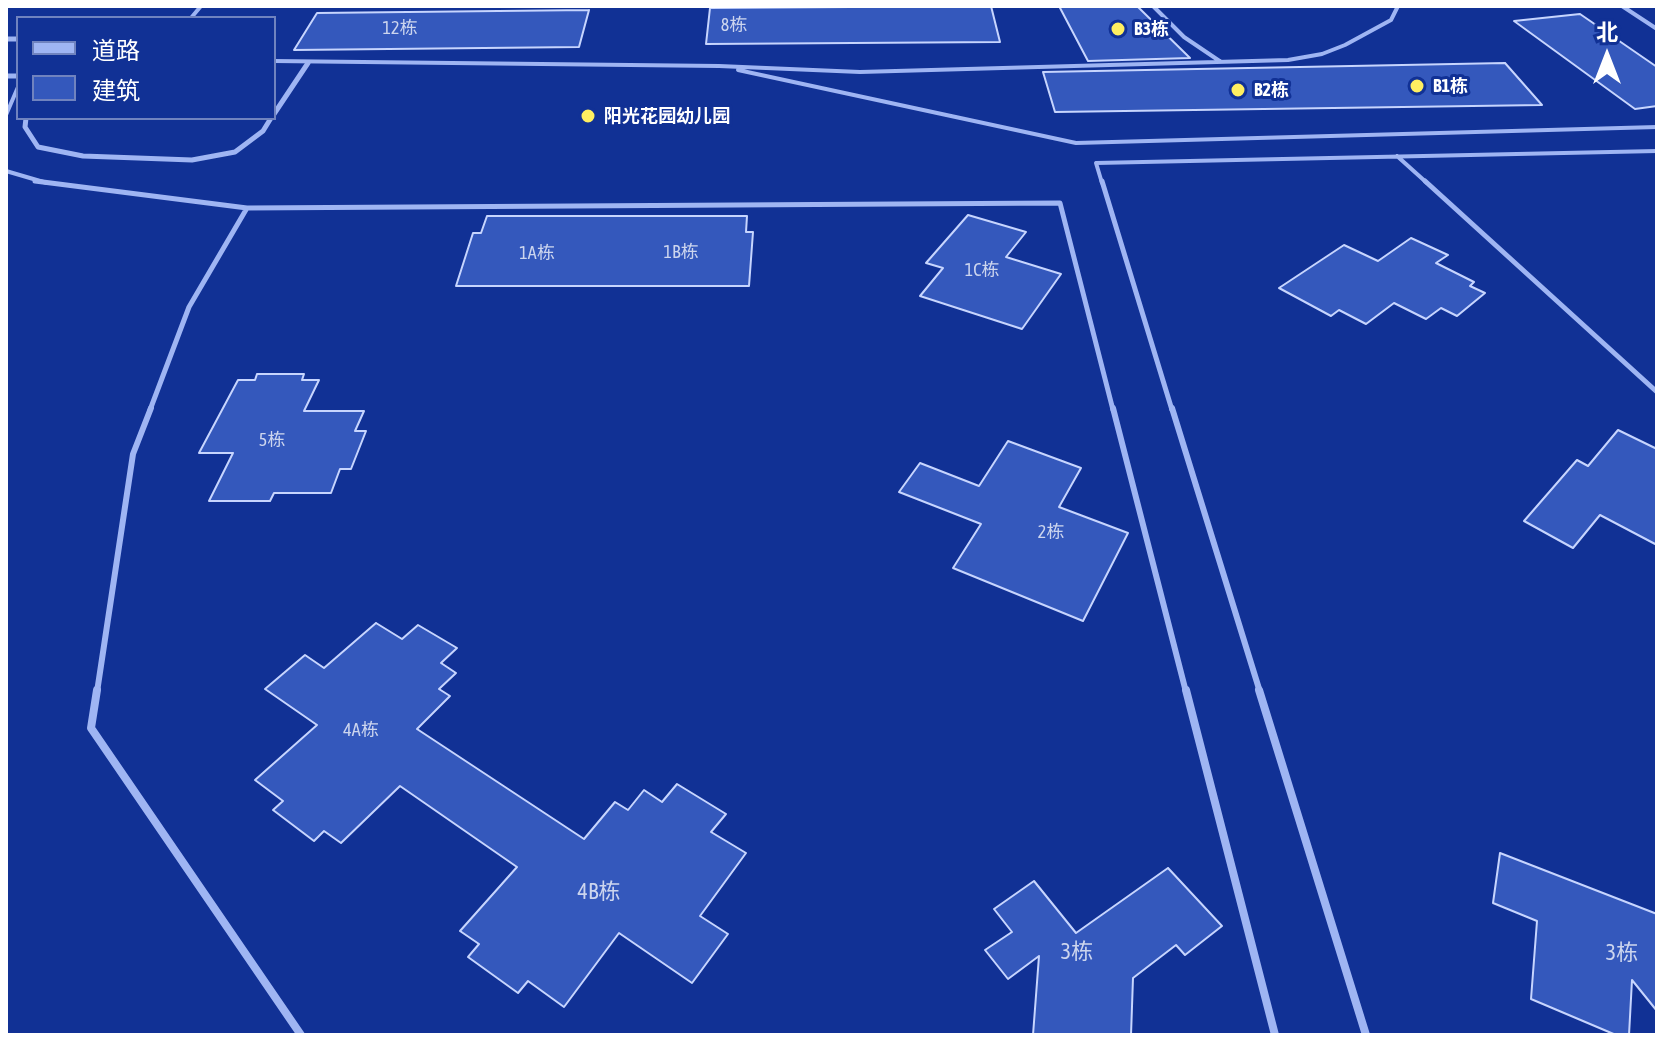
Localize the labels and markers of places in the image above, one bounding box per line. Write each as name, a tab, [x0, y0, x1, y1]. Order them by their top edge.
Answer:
place label: B3栋	[1134, 18, 1169, 40]
marker: B3栋	[1109, 20, 1127, 38]
place label: B1栋	[1433, 75, 1468, 97]
marker: B1栋	[1408, 77, 1426, 95]
place label: B2栋	[1254, 79, 1289, 101]
marker: B2栋	[1229, 81, 1247, 99]
place label: 阳光花园幼儿园	[604, 105, 730, 127]
marker: 阳光花园幼儿园	[579, 107, 597, 125]

